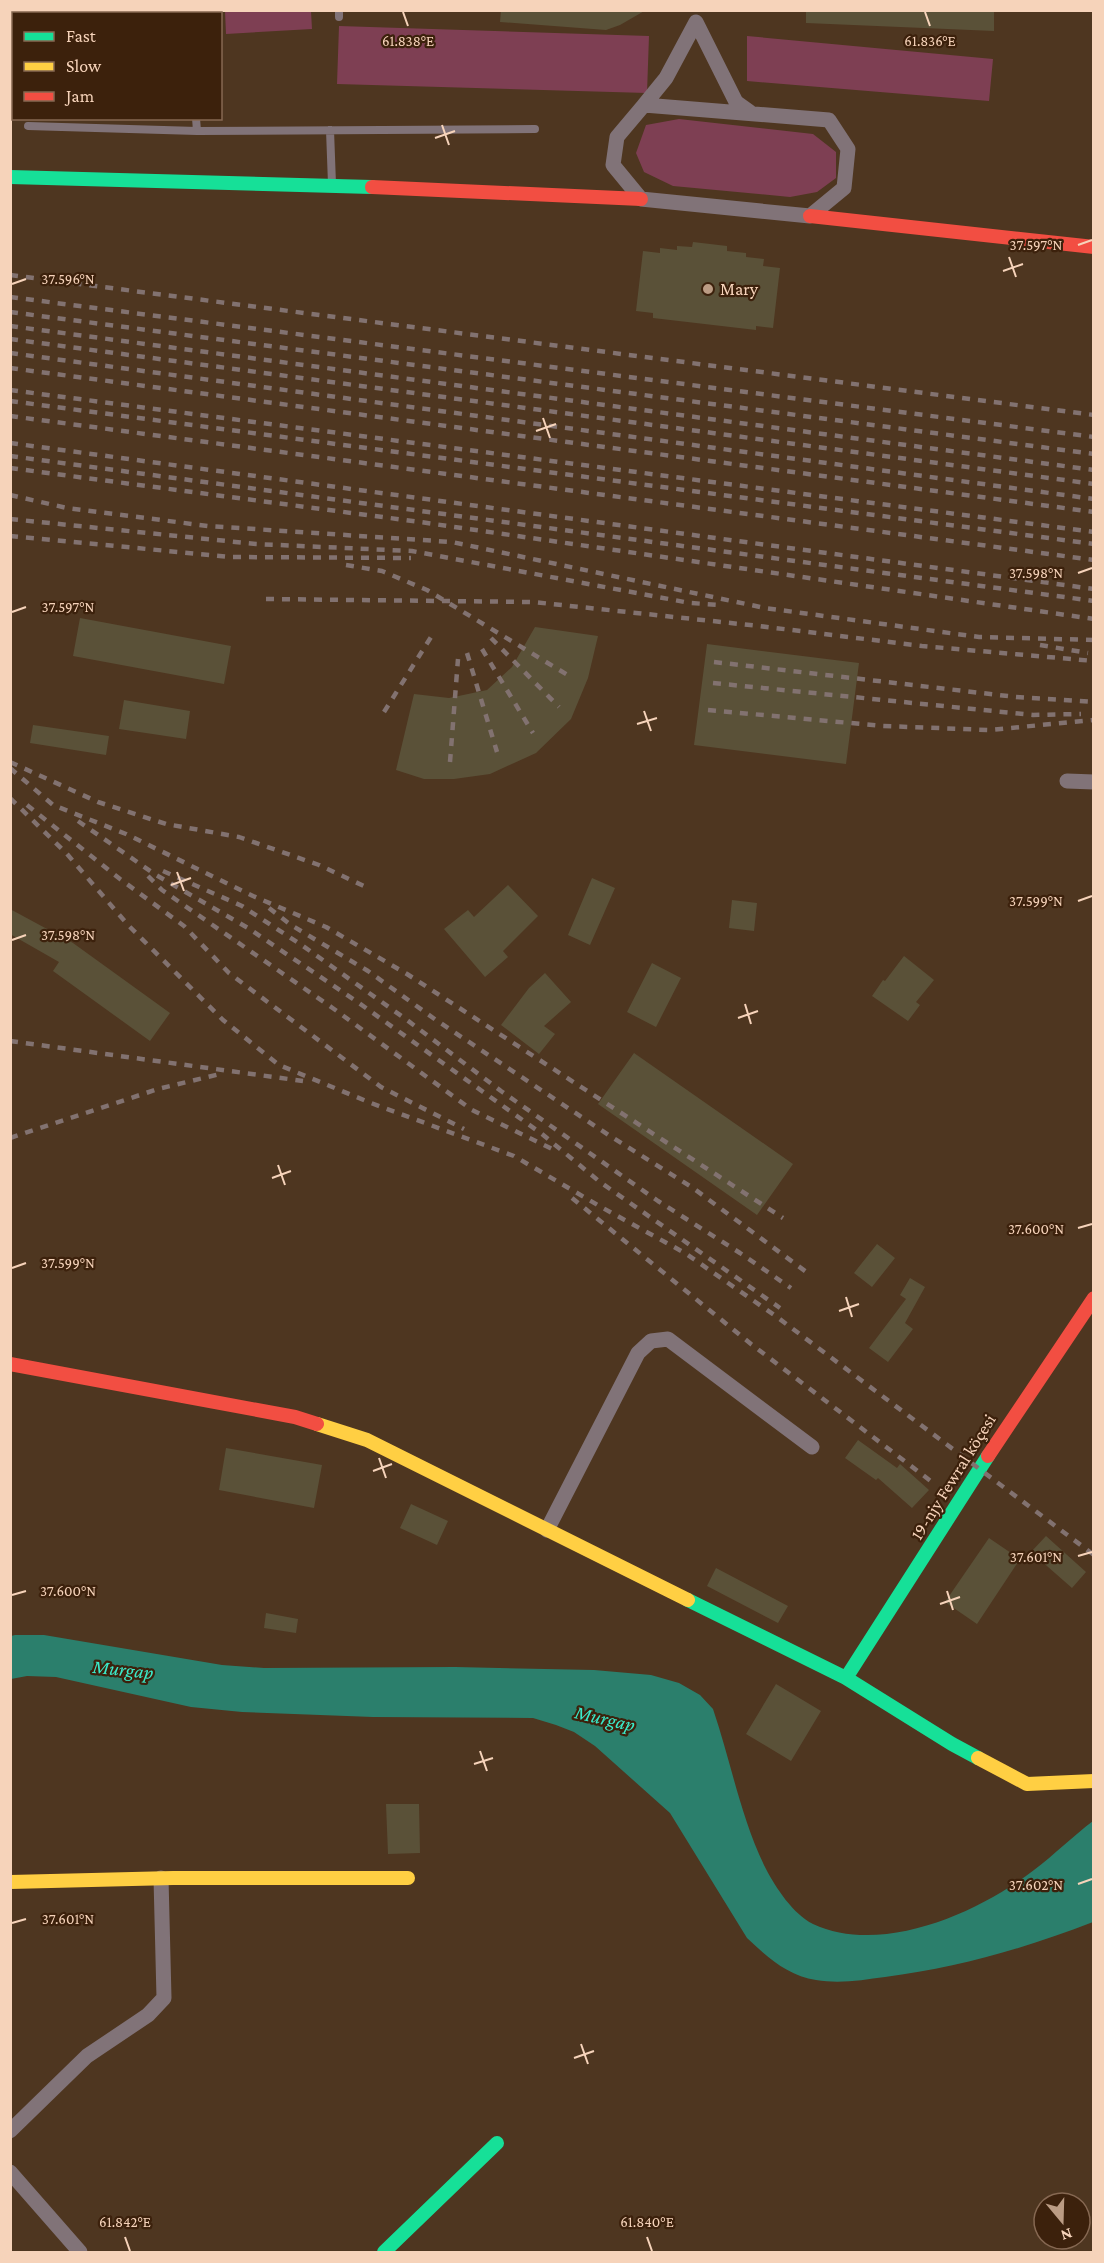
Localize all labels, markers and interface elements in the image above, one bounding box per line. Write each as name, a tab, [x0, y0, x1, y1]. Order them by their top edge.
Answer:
legend	[12, 12, 222, 120]
text: Fast	[66, 26, 97, 46]
text: 61.838°E	[382, 33, 434, 49]
text: 61.836°E	[904, 33, 956, 49]
text: Slow	[66, 56, 102, 76]
text: Jam	[64, 86, 95, 106]
text: 37.597°N	[1010, 237, 1063, 253]
text: 37.596°N	[41, 271, 95, 287]
place label: Mary	[720, 279, 759, 299]
marker: Mary	[701, 282, 715, 296]
text: 37.598°N	[1009, 565, 1063, 581]
text: 37.597°N	[42, 599, 95, 615]
text: 37.599°N	[1009, 893, 1063, 909]
text: 37.598°N	[41, 927, 95, 943]
text: 37.600°N	[1008, 1221, 1064, 1237]
text: 37.599°N	[41, 1255, 95, 1271]
street label: 19-njy Fewral köçesi	[906, 1410, 1001, 1544]
text: 37.601°N	[1010, 1549, 1062, 1565]
text: 37.600°N	[40, 1583, 96, 1599]
water label: Murgap	[90, 1655, 155, 1684]
water label: Murgap	[572, 1700, 637, 1737]
text: 37.602°N	[1009, 1877, 1063, 1893]
text: 37.601°N	[42, 1911, 94, 1927]
north arrow	[1032, 2191, 1092, 2251]
text: 61.842°E	[99, 2214, 151, 2230]
text: 61.840°E	[620, 2214, 674, 2230]
text: N	[1059, 2225, 1075, 2245]

